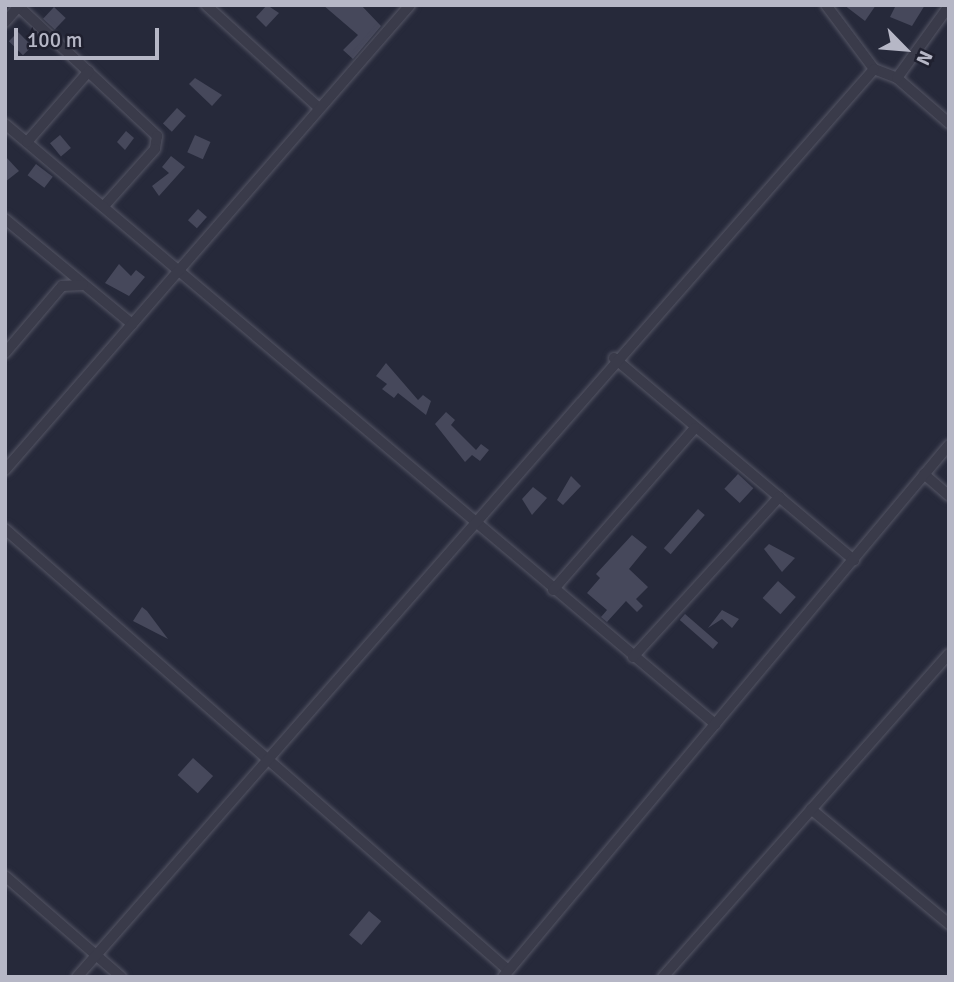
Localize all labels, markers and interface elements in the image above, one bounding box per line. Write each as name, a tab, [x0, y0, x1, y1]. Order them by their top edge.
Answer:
scale bar	[18, 14, 163, 58]
north arrow	[870, 14, 940, 84]
text: 100 m	[27, 27, 82, 53]
text: N	[910, 47, 938, 69]

